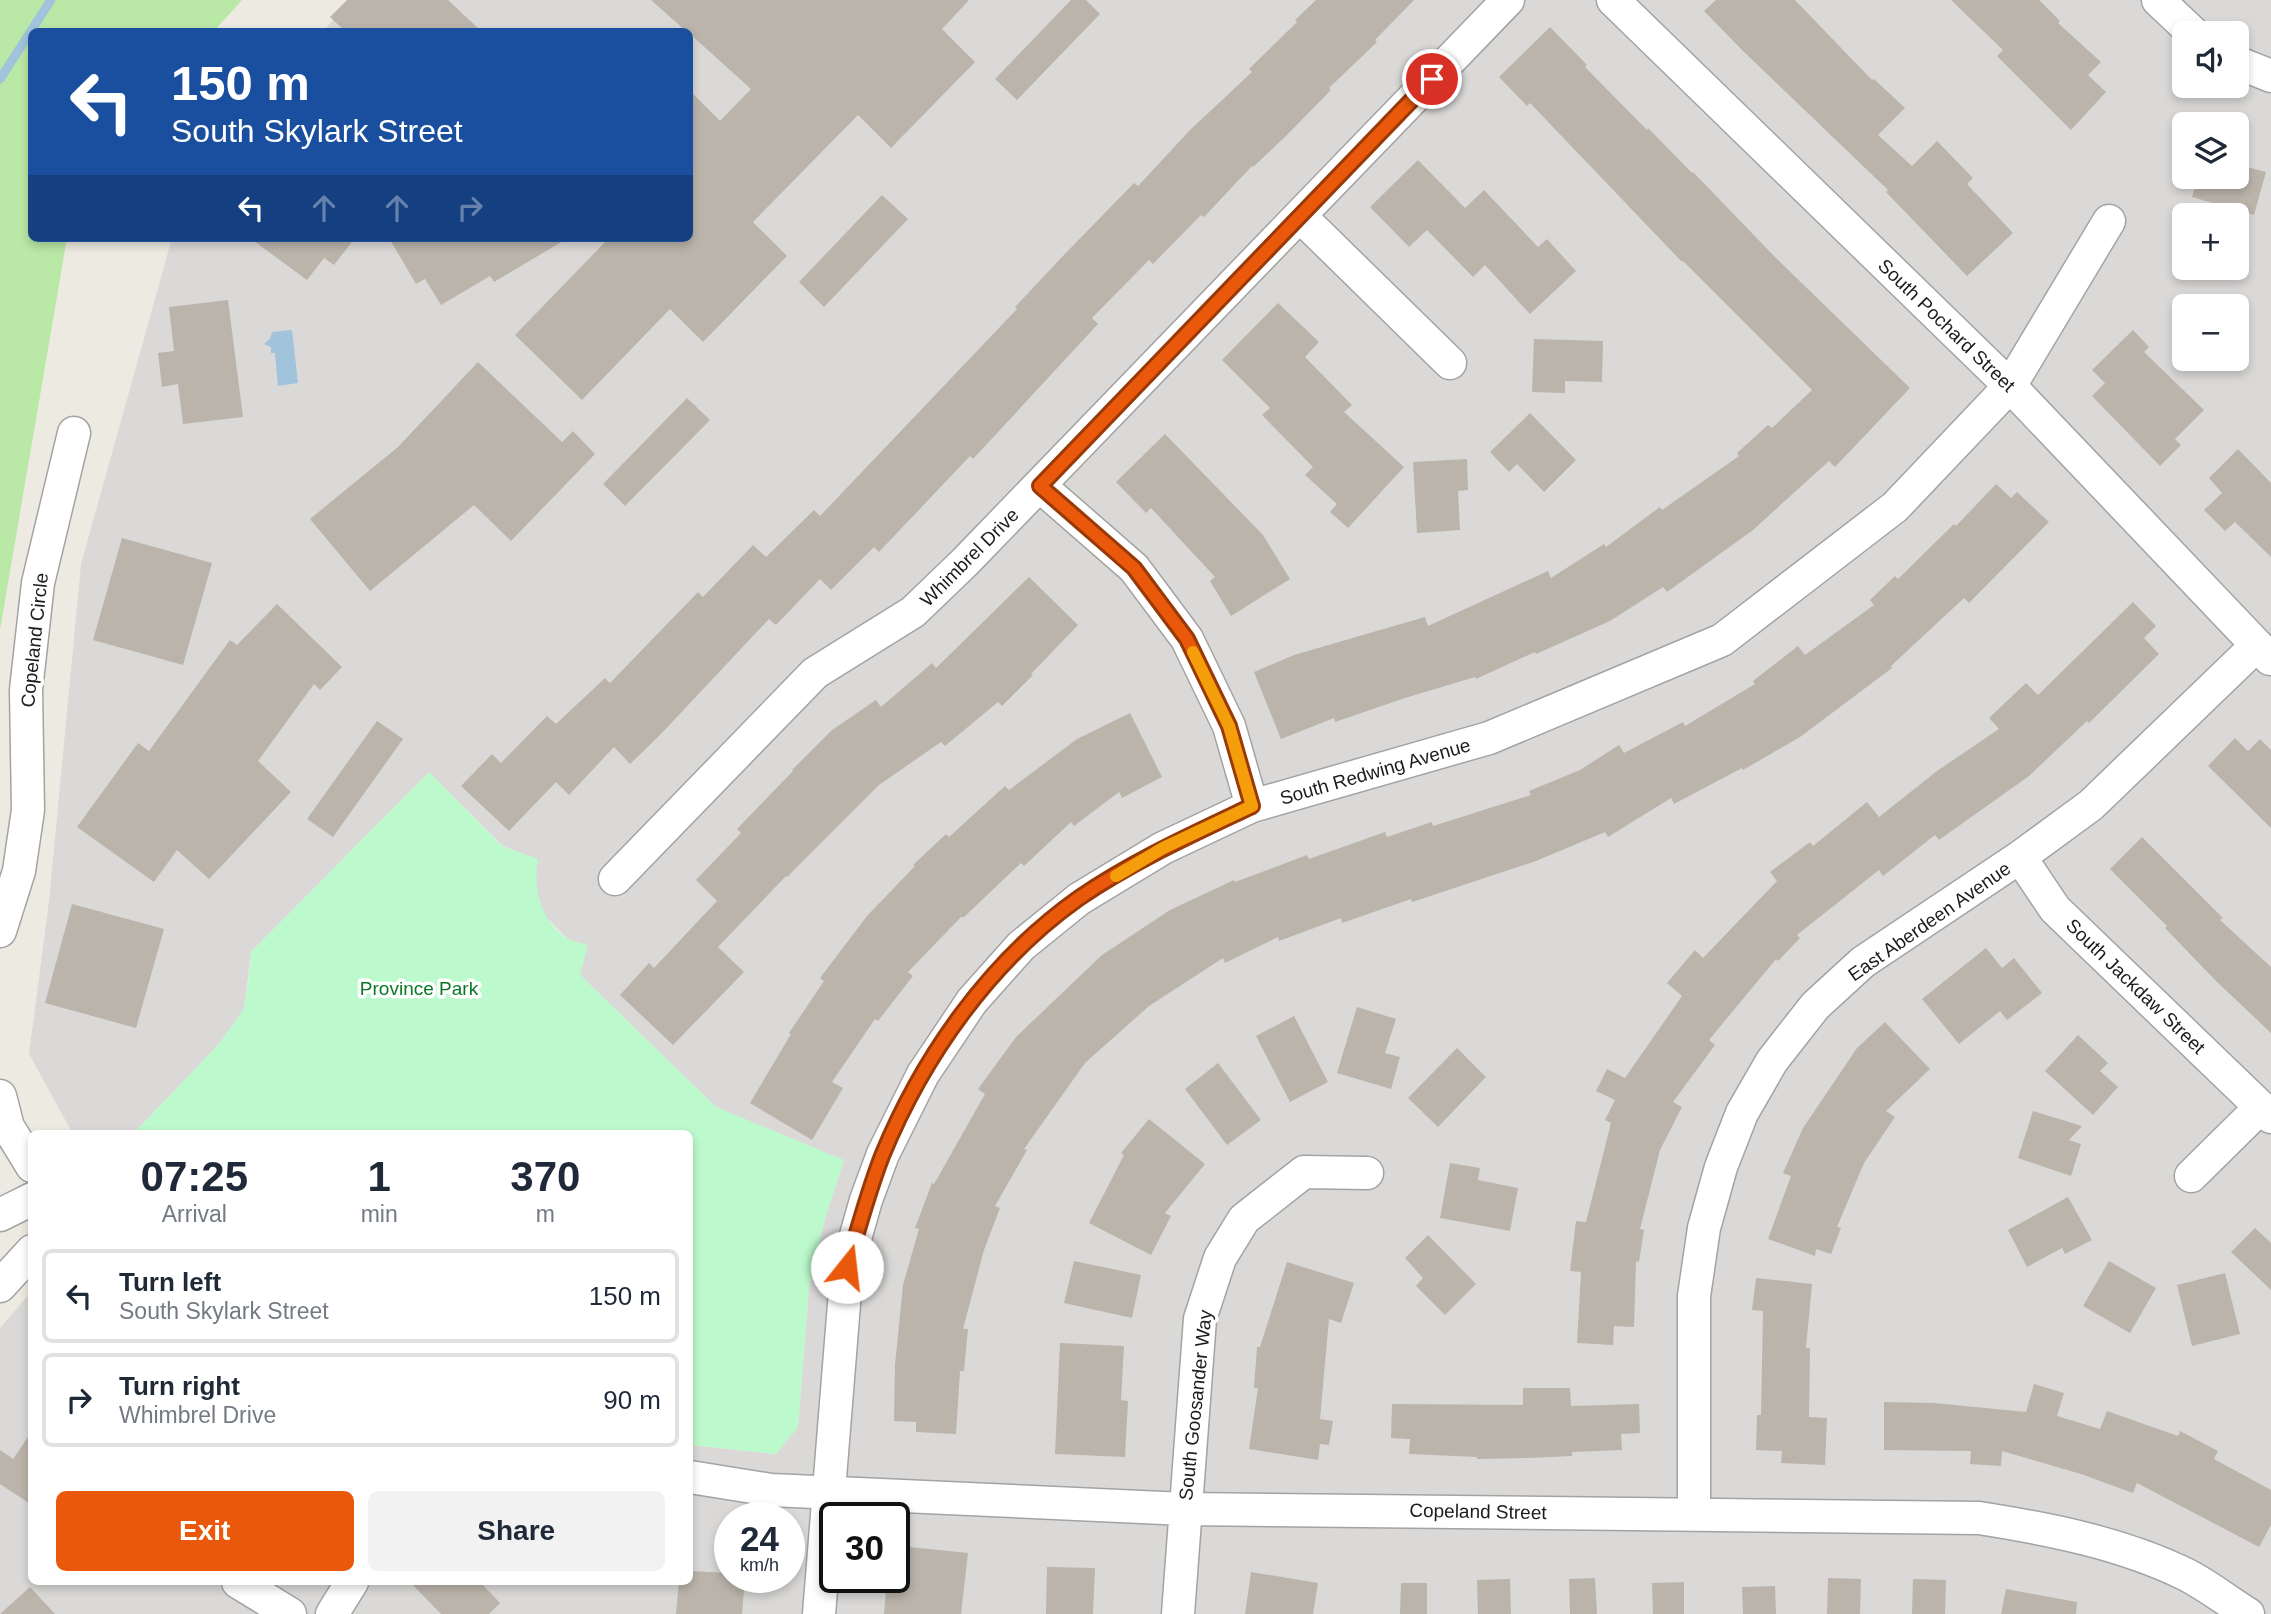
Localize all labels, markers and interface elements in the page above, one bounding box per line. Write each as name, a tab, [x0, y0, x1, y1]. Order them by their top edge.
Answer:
map controls	[2172, 21, 2249, 371]
button: sound	[2172, 21, 2249, 98]
pin	[1402, 49, 1462, 109]
icon: left	[56, 56, 147, 147]
text: 150 m	[171, 56, 310, 110]
icon: arrive	[1413, 60, 1451, 98]
button: layers	[2172, 112, 2249, 189]
text: South Skylark Street	[171, 113, 463, 149]
icon: left	[232, 189, 270, 227]
icon: ahead	[305, 189, 343, 227]
icon: ahead	[378, 189, 416, 227]
icon: right	[451, 189, 489, 227]
button: +	[2172, 203, 2249, 280]
street label: South Pochard Street	[1874, 255, 2020, 397]
button: −	[2172, 294, 2249, 371]
street label: Whimbrel Drive	[916, 504, 1023, 611]
street label: Copeland Circle	[17, 572, 52, 708]
street label: South Redwing Avenue	[1277, 734, 1473, 809]
street label: East Aberdeen Avenue	[1844, 857, 2014, 985]
street label: South Jackdaw Street	[2062, 915, 2210, 1059]
park label: Province Park	[360, 978, 479, 999]
text: 07:25	[141, 1153, 248, 1200]
text: 1	[367, 1153, 391, 1200]
text: 370	[510, 1153, 580, 1200]
text: Arrival	[162, 1201, 227, 1227]
text: min	[361, 1201, 398, 1227]
text: m	[536, 1201, 555, 1227]
position arrow	[810, 1230, 884, 1304]
text: Turn left	[119, 1267, 221, 1297]
icon: left	[60, 1277, 98, 1315]
text: 150 m	[589, 1281, 661, 1311]
text: South Skylark Street	[119, 1298, 329, 1324]
street label: South Goosander Way	[1175, 1308, 1216, 1501]
text: Turn right	[119, 1371, 240, 1401]
icon: right	[60, 1381, 98, 1419]
text: 90 m	[603, 1385, 661, 1415]
text: Whimbrel Drive	[119, 1402, 276, 1428]
button: Exit	[56, 1491, 354, 1571]
button: Share	[368, 1491, 665, 1571]
street label: Copeland Street	[1409, 1500, 1548, 1523]
speed limit sign: 30	[819, 1502, 910, 1593]
text: 24	[740, 1519, 779, 1558]
text: km/h	[740, 1555, 779, 1575]

